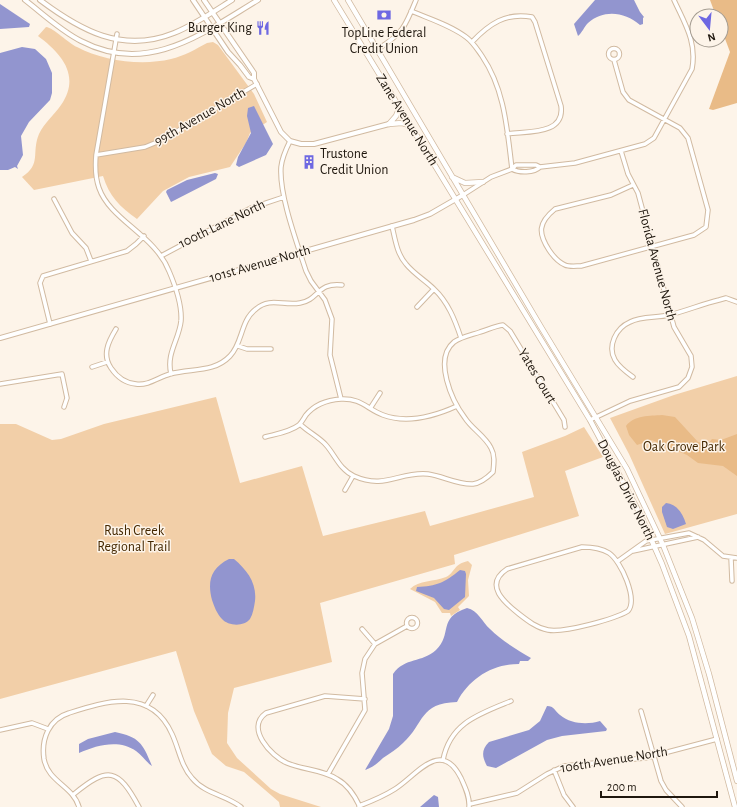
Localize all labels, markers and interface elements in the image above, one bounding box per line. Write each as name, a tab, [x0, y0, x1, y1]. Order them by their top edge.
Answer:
bank icon: TopLine Federal Credit Union	[376, 7, 392, 23]
north arrow	[689, 8, 729, 48]
restaurant icon: Burger King	[255, 20, 271, 36]
place label: Burger King	[188, 21, 252, 35]
place label: TopLine Federal Credit Union	[342, 26, 426, 56]
text: N	[706, 31, 717, 43]
street label: Zane Avenue North	[373, 72, 441, 168]
street label: 99th Avenue North	[152, 85, 248, 149]
place label: Trustone Credit Union	[320, 147, 388, 177]
building icon: Trustone Credit Union	[301, 154, 317, 170]
street label: 100th Lane North	[177, 197, 267, 251]
street label: Florida Avenue North	[635, 207, 679, 323]
street label: 101st Avenue North	[208, 243, 312, 285]
street label: Yates Court	[515, 346, 559, 406]
street label: Douglas Drive North	[595, 437, 657, 543]
park label: Oak Grove Park	[643, 440, 726, 454]
park label: Rush Creek Regional Trail	[97, 524, 171, 554]
street label: 106th Avenue North	[559, 745, 669, 775]
scale bar	[601, 773, 717, 799]
text: 200 m	[607, 781, 637, 793]

